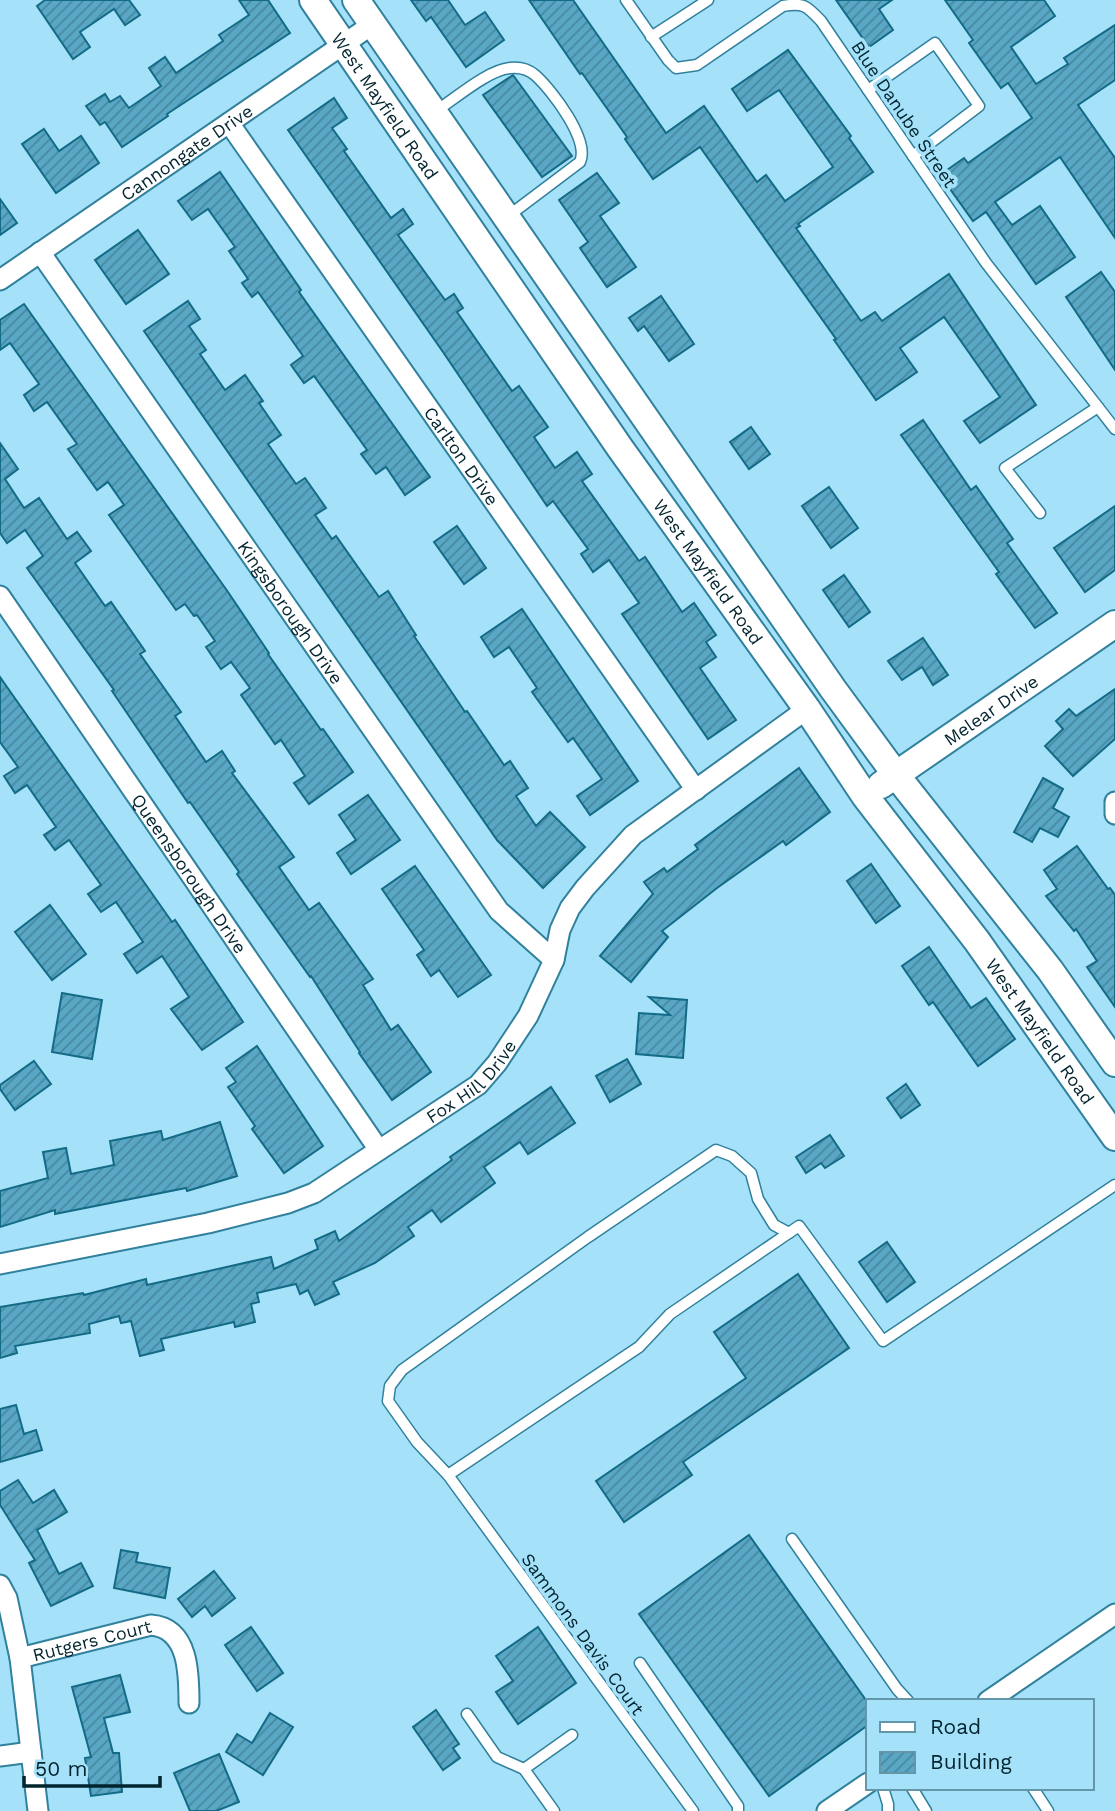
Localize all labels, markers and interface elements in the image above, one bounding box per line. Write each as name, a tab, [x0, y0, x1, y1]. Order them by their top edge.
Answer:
street label: West Mayfield Road	[328, 28, 443, 183]
street label: Blue Danube Street	[847, 37, 961, 192]
street label: Cannongate Drive	[116, 100, 256, 205]
street label: Carlton Drive	[420, 402, 504, 509]
street label: West Mayfield Road	[649, 495, 768, 648]
street label: Kingsborough Drive	[234, 537, 348, 688]
street label: Melear Drive	[939, 670, 1042, 749]
street label: Queensborough Drive	[128, 789, 252, 957]
street label: West Mayfield Road	[982, 954, 1099, 1108]
street label: Fox Hill Drive	[422, 1036, 520, 1127]
street label: Sammons Davis Court	[517, 1549, 649, 1719]
street label: Rutgers Court	[30, 1615, 154, 1665]
legend	[866, 1699, 1094, 1790]
text: Road	[930, 1714, 981, 1739]
scale bar	[24, 1744, 161, 1788]
text: Building	[930, 1749, 1012, 1774]
text: 50 m	[35, 1756, 87, 1781]

